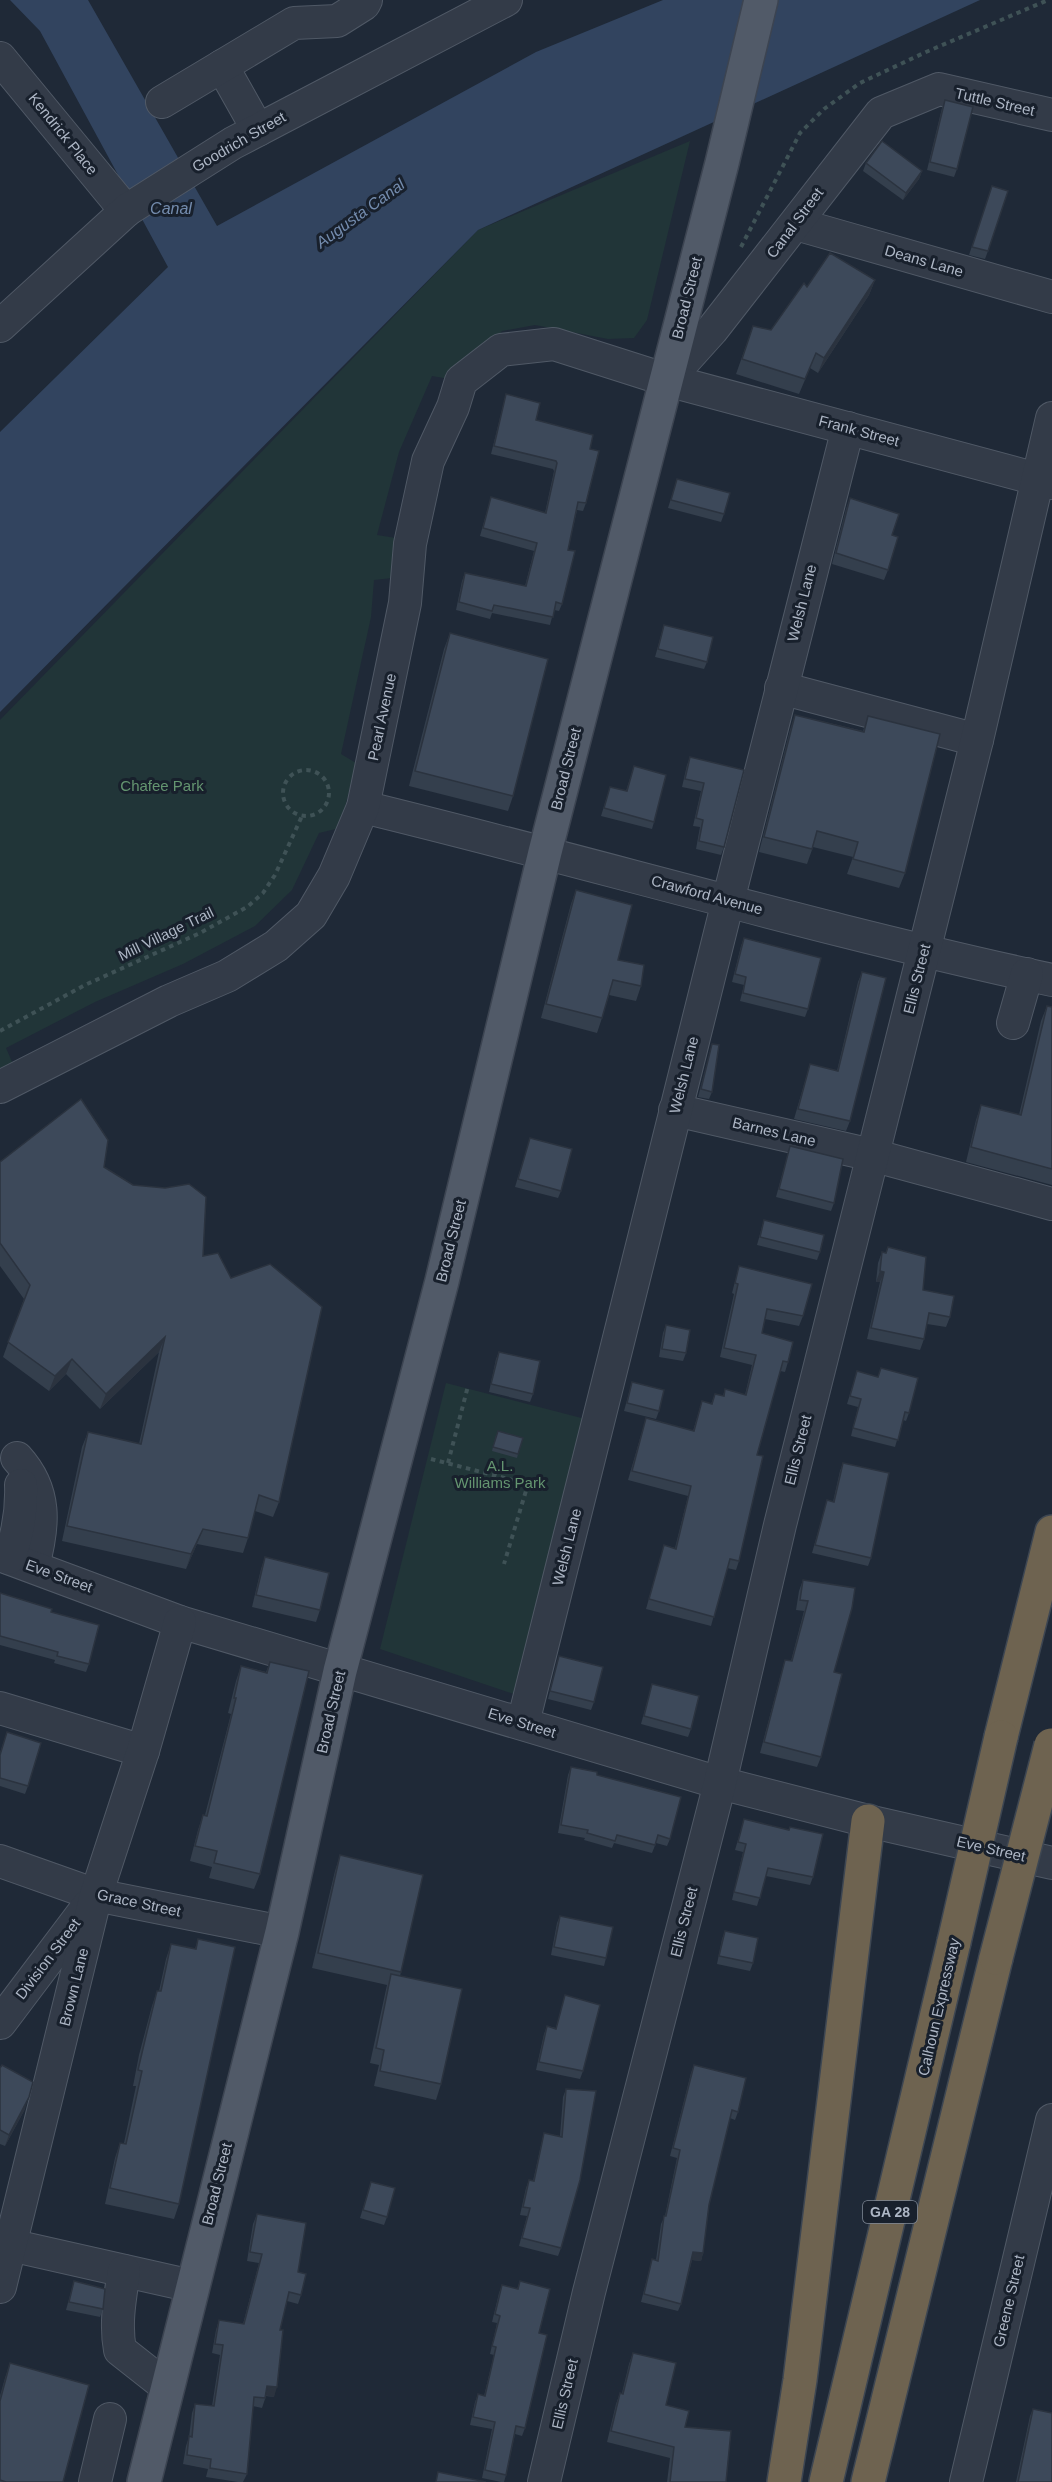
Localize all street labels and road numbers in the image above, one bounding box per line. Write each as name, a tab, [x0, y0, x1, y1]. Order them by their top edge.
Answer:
street label: Tuttle Street	[954, 84, 1037, 119]
street label: Kendrick Place	[25, 89, 101, 178]
street label: Goodrich Street	[189, 108, 289, 175]
street label: Canal Street	[763, 184, 827, 261]
street label: Deans Lane	[883, 241, 965, 280]
street label: Broad Street	[668, 254, 705, 341]
street label: Frank Street	[817, 412, 902, 450]
street label: Welsh Lane	[784, 563, 819, 643]
street label: Pearl Avenue	[364, 672, 399, 762]
street label: Broad Street	[547, 725, 584, 812]
street label: Crawford Avenue	[649, 871, 765, 918]
street label: Mill Village Trail	[115, 903, 216, 964]
street label: Ellis Street	[900, 941, 934, 1016]
street label: Welsh Lane	[666, 1035, 701, 1115]
street label: Barnes Lane	[731, 1114, 817, 1149]
street label: Broad Street	[432, 1197, 469, 1284]
street label: Ellis Street	[781, 1412, 815, 1487]
street label: Welsh Lane	[549, 1507, 584, 1587]
street label: Eve Street	[23, 1556, 96, 1596]
street label: Broad Street	[313, 1668, 348, 1755]
street label: Eve Street	[486, 1704, 559, 1741]
street label: Eve Street	[955, 1832, 1028, 1865]
street label: Ellis Street	[667, 1884, 701, 1959]
street label: Grace Street	[96, 1885, 183, 1920]
street label: Division Street	[12, 1914, 84, 2002]
street label: Calhoun Expressway	[914, 1936, 963, 2077]
street label: Brown Lane	[56, 1946, 91, 2028]
street label: Broad Street	[198, 2140, 235, 2227]
road number: GA 28	[863, 2201, 917, 2223]
street label: Greene Street	[990, 2252, 1028, 2349]
street label: Ellis Street	[548, 2356, 581, 2431]

